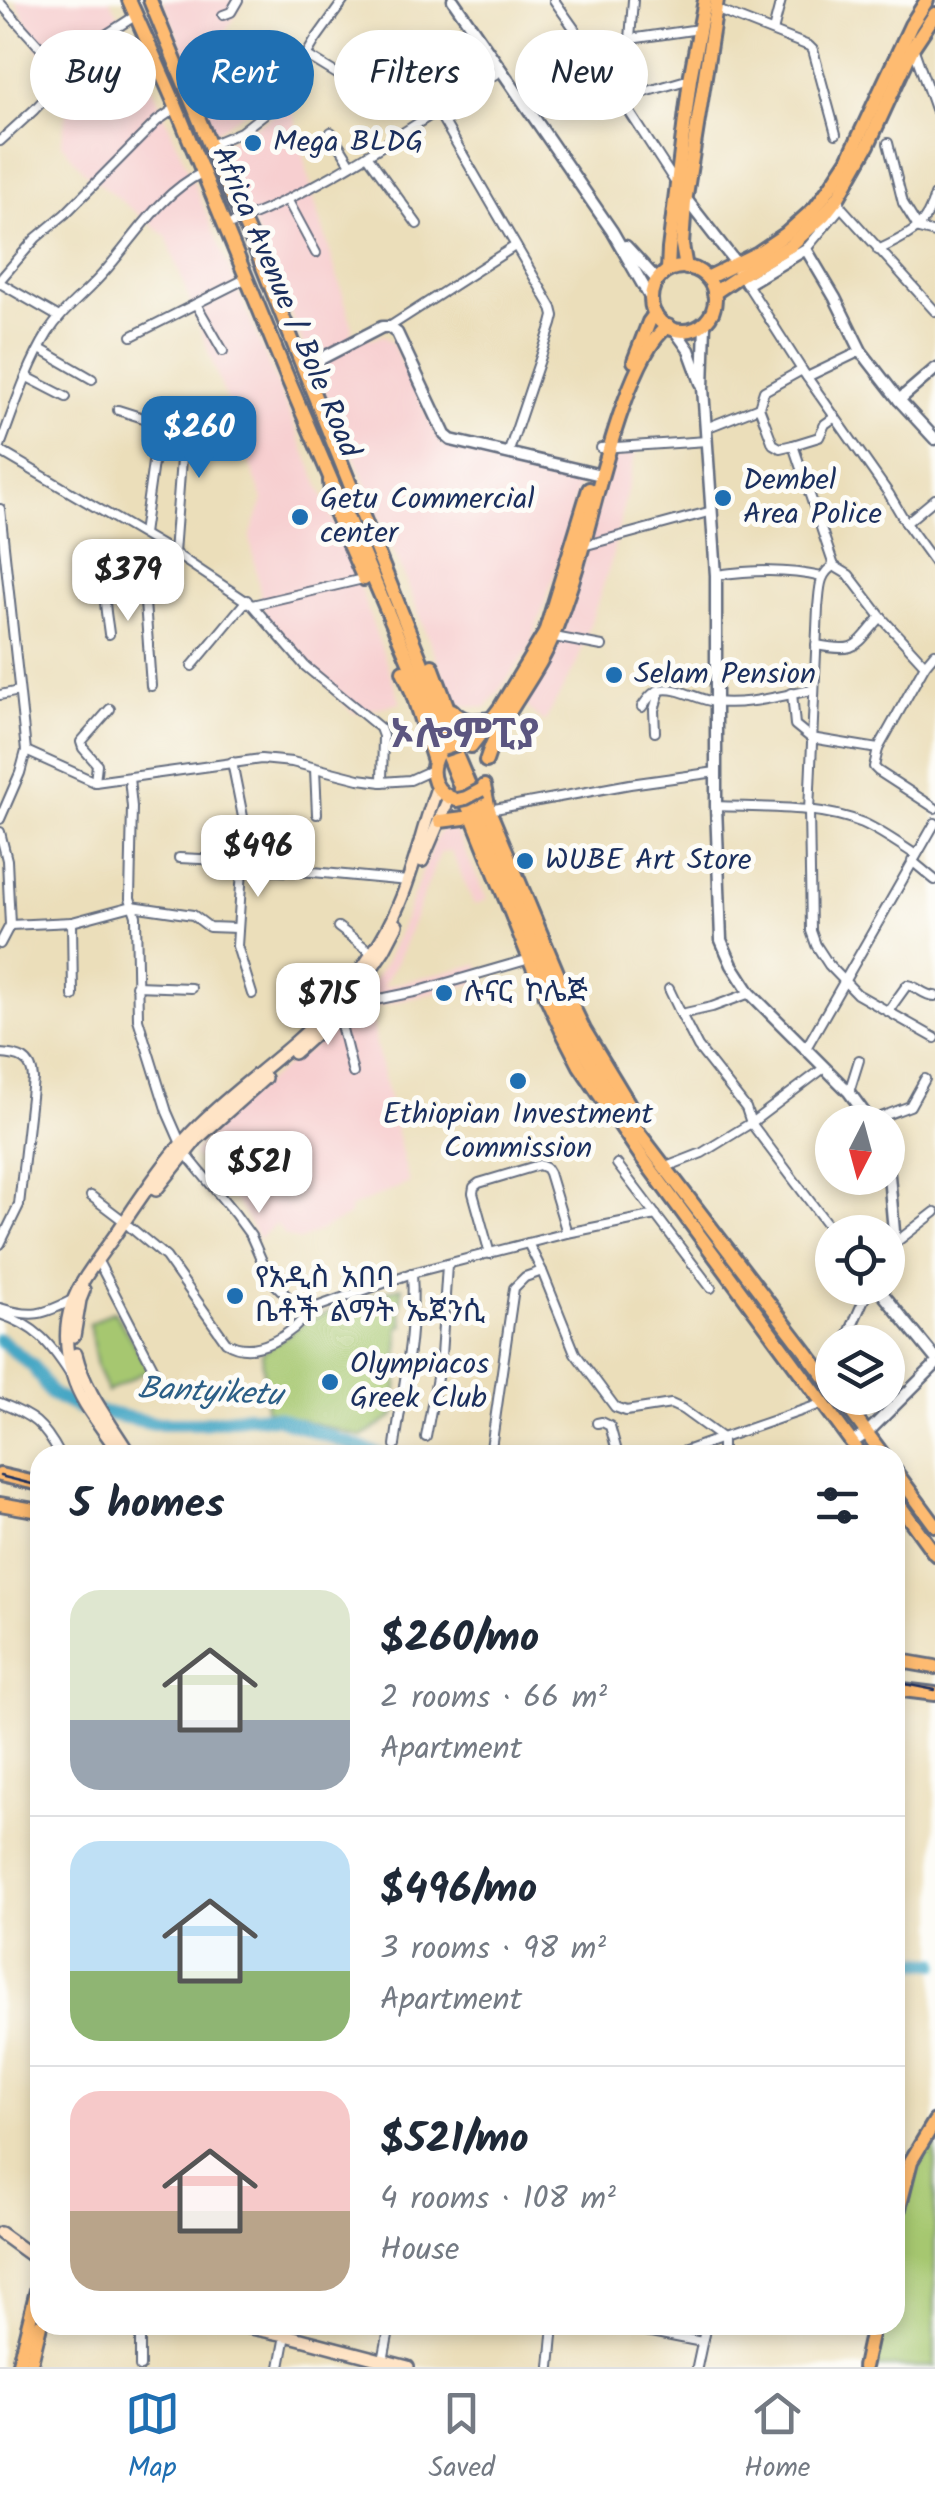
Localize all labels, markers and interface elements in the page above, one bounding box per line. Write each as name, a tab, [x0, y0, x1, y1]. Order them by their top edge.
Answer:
chip: Buy	[30, 30, 156, 120]
chip: Rent	[176, 30, 314, 120]
chip: Filters	[334, 30, 495, 120]
chip: New	[515, 30, 648, 120]
place label: Mega BLDG	[273, 119, 424, 167]
marker: Mega BLDG	[242, 132, 264, 154]
street label: Africa Avenue / Bole Road	[198, 139, 373, 466]
pin: $260	[140, 396, 258, 481]
text: $260	[163, 403, 235, 454]
place label: Dembel Area Police	[743, 457, 882, 539]
place label: Getu Commercial center	[320, 476, 535, 558]
marker: Dembel Area Police	[712, 487, 734, 509]
marker: Getu Commercial center	[289, 506, 311, 528]
pin: $379	[69, 539, 187, 624]
text: $379	[94, 546, 162, 597]
place label: Selam Pension	[634, 651, 816, 699]
marker: Selam Pension	[603, 664, 625, 686]
district label: ኦሎምፒያ	[391, 704, 539, 768]
pin: $496	[199, 815, 317, 900]
text: $496	[223, 822, 293, 873]
place label: WUBE Art Store	[545, 837, 751, 885]
marker: WUBE Art Store	[514, 850, 536, 872]
pin: $715	[269, 963, 387, 1048]
place label: ሉናር ኮሌጅ	[464, 969, 588, 1017]
text: $715	[298, 970, 358, 1021]
marker: ሉናር ኮሌጅ	[433, 982, 455, 1004]
marker: Ethiopian Investment Commission	[507, 1070, 529, 1092]
place label: Ethiopian Investment Commission	[383, 1091, 654, 1173]
north arrow	[815, 1105, 905, 1195]
map controls	[815, 1105, 905, 1415]
pin: $521	[200, 1131, 318, 1216]
text: $521	[227, 1138, 291, 1189]
button: locate	[815, 1215, 905, 1305]
place label: የአዲስ አበባ ቤቶች ልማት ኤጀንሲ	[255, 1255, 485, 1337]
marker: የአዲስ አበባ ቤቶች ልማት ኤጀንሲ	[224, 1285, 246, 1307]
button: layers	[815, 1325, 905, 1415]
place label: Olympiacos Greek Club	[350, 1341, 489, 1423]
water label: Bantyiketu	[136, 1364, 287, 1422]
marker: Olympiacos Greek Club	[319, 1371, 341, 1393]
text: 5 homes	[70, 1472, 225, 1539]
icon: filters	[810, 1478, 865, 1533]
text: $260/mo	[380, 1606, 539, 1673]
icon: home	[150, 1630, 270, 1750]
text: 2 rooms · 66 m²	[380, 1673, 607, 1724]
text: Apartment	[380, 1724, 522, 1775]
text: $496/mo	[380, 1857, 537, 1924]
icon: home	[150, 1881, 270, 2001]
text: 3 rooms · 98 m²	[380, 1924, 606, 1975]
text: Apartment	[380, 1975, 522, 2026]
text: $521/mo	[380, 2107, 529, 2174]
icon: home	[150, 2131, 270, 2251]
text: 4 rooms · 108 m²	[380, 2174, 616, 2225]
text: House	[380, 2225, 459, 2276]
tab: Map	[125, 2386, 180, 2491]
tab: Saved	[429, 2386, 495, 2491]
tab: Home	[744, 2386, 810, 2491]

